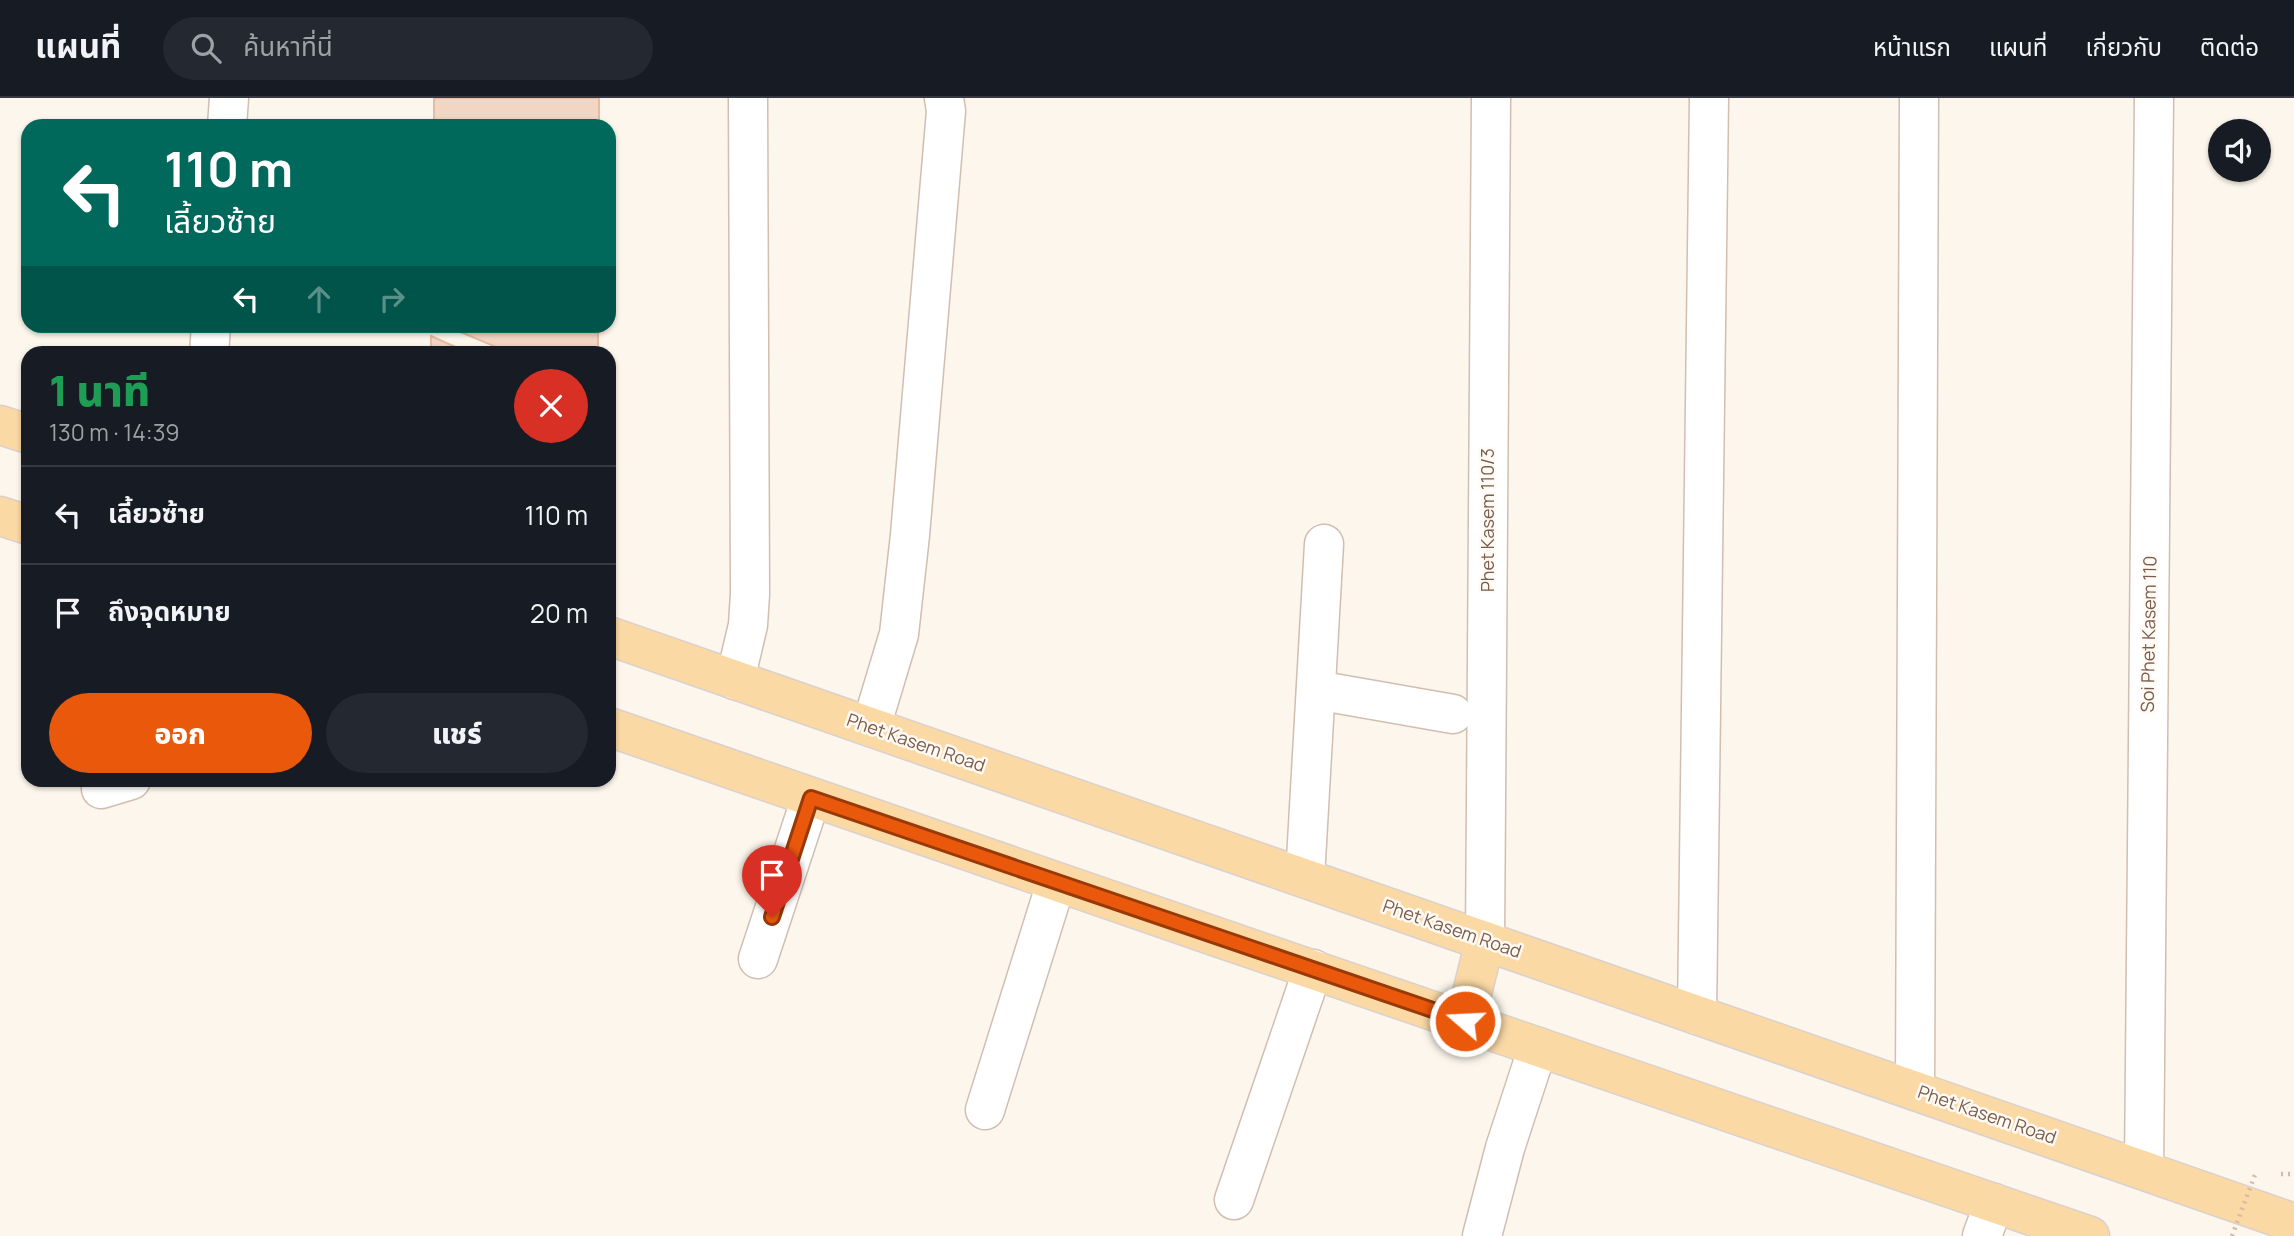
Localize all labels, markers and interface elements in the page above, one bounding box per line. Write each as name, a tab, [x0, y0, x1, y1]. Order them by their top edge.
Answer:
search box	[163, 17, 653, 80]
text: แผนที่	[35, 23, 121, 68]
text: ค้นหาที่นี่	[243, 28, 333, 64]
icon: search	[187, 29, 225, 67]
text: หน้าแรก	[1873, 30, 1951, 63]
text: แผนที่	[1989, 30, 2047, 63]
text: เกี่ยวกับ	[2085, 30, 2162, 63]
text: ติดต่อ	[2200, 30, 2259, 63]
map controls	[2208, 119, 2271, 182]
button: sound	[2208, 119, 2271, 182]
text: 110 m	[164, 135, 293, 202]
icon: left	[49, 147, 140, 238]
text: เลี้ยวซ้าย	[164, 199, 276, 243]
icon: left	[227, 280, 265, 318]
icon: ahead	[300, 280, 338, 318]
icon: right	[373, 280, 411, 318]
text: 1 นาที	[49, 361, 150, 419]
button: close	[514, 369, 588, 443]
text: 130 m · 14:39	[49, 416, 180, 448]
street label: Phet Kasem 110/3	[1475, 448, 1499, 592]
text: เลี้ยวซ้าย	[108, 495, 205, 531]
icon: left	[49, 496, 87, 534]
text: 110 m	[525, 497, 588, 533]
street label: Soi Phet Kasem 110	[2135, 555, 2161, 713]
text: ถึงจุดหมาย	[108, 593, 231, 629]
icon: arrive	[49, 594, 87, 632]
text: 20 m	[530, 595, 588, 631]
button: ออก	[49, 693, 312, 773]
button: แชร์	[326, 693, 588, 773]
street label: Phet Kasem Road	[844, 707, 989, 777]
pin	[742, 845, 802, 917]
icon: arrive	[753, 856, 791, 894]
street label: Phet Kasem Road	[1380, 893, 1525, 963]
position arrow	[1428, 984, 1502, 1058]
street label: Phet Kasem Road	[1915, 1079, 2060, 1149]

